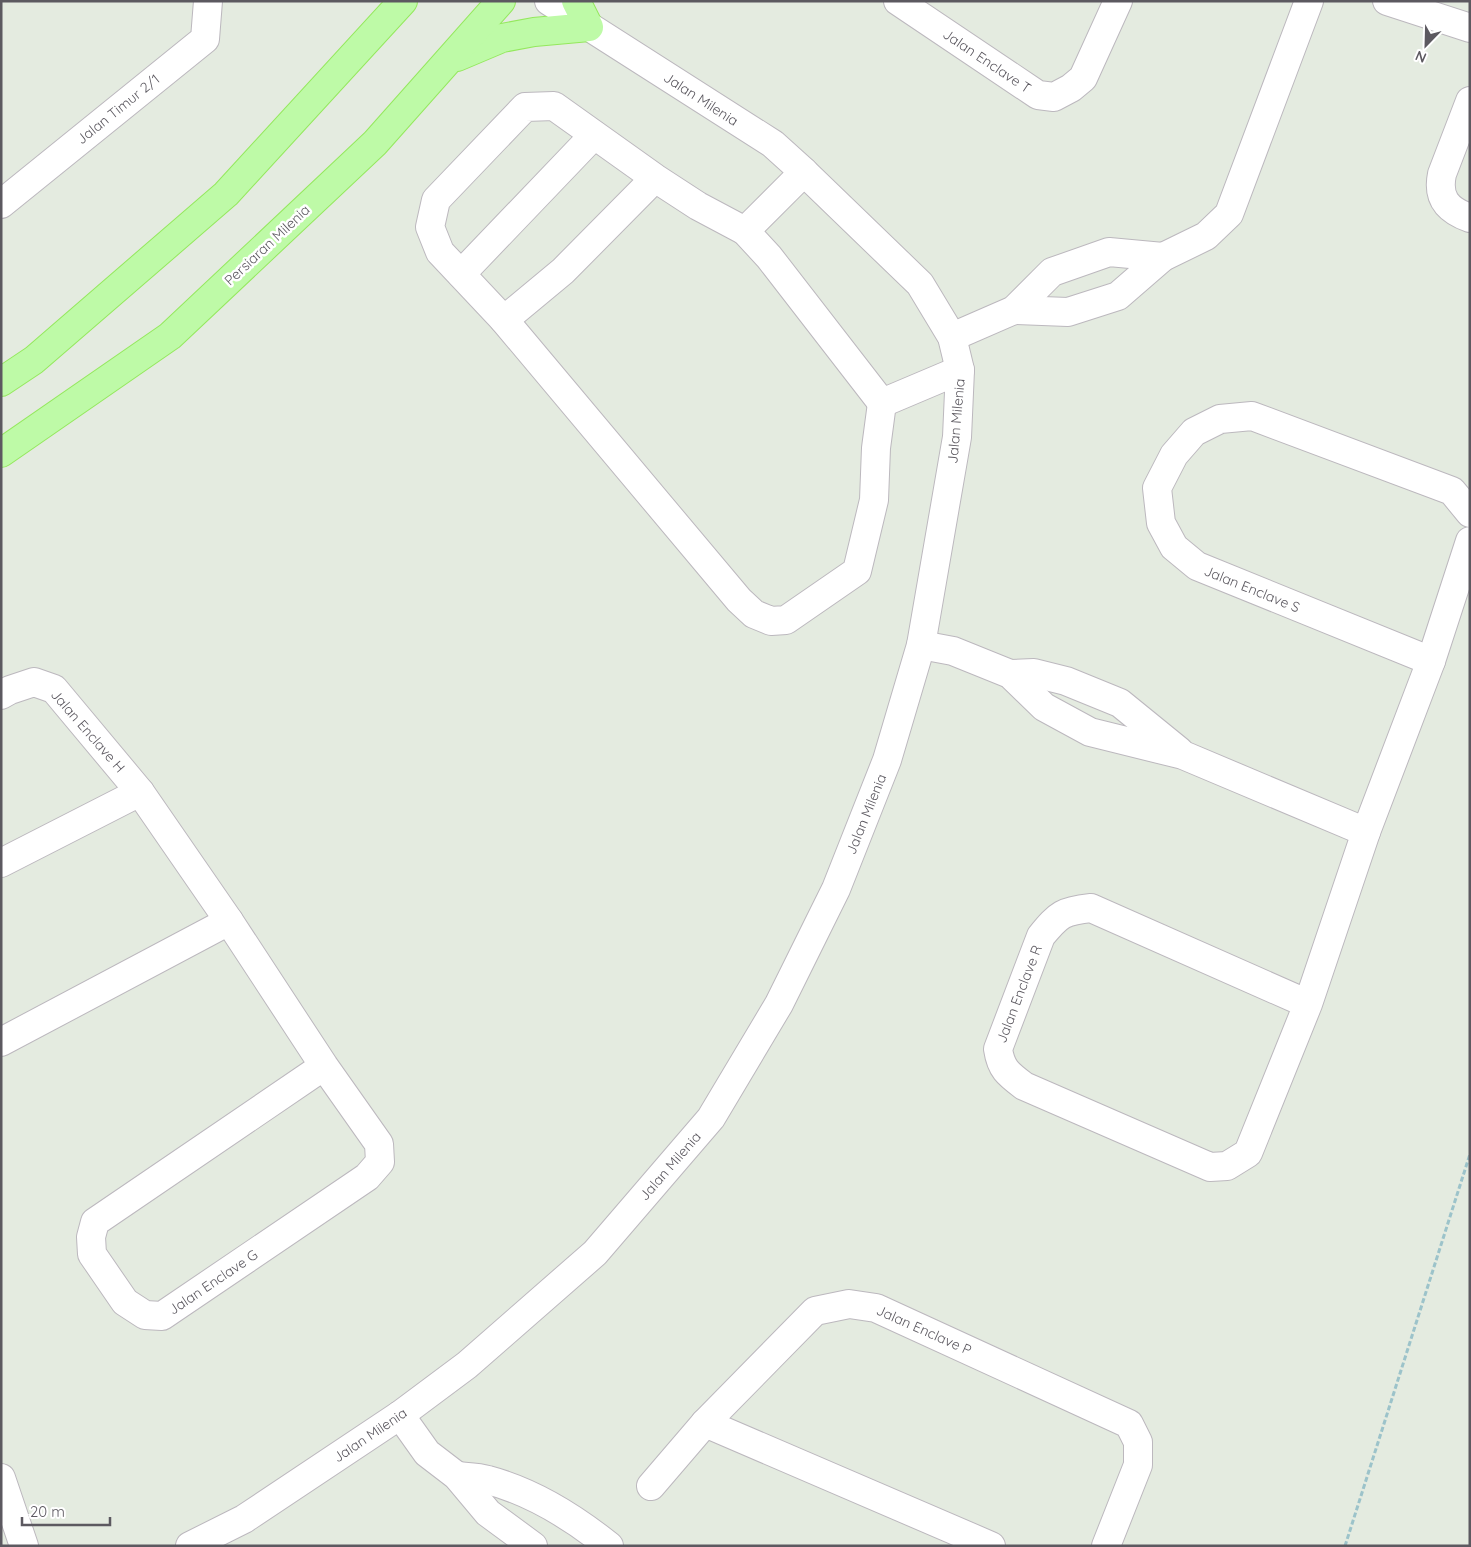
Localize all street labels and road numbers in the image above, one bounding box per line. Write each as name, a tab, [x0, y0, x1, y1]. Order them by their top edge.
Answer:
street label: Jalan Enclave T	[939, 25, 1035, 97]
street label: Jalan Milenia	[660, 68, 742, 130]
street label: Jalan Timur 2/1	[73, 70, 163, 148]
street label: Persiaran Milenia	[221, 201, 313, 289]
street label: Jalan Milenia	[943, 378, 969, 464]
street label: Jalan Enclave S	[1201, 562, 1303, 616]
street label: Jalan Enclave H	[47, 686, 129, 776]
street label: Jalan Milenia	[842, 771, 890, 857]
street label: Jalan Enclave R	[992, 943, 1046, 1045]
street label: Jalan Milenia	[635, 1128, 705, 1204]
street label: Jalan Enclave G	[165, 1246, 261, 1318]
street label: Jalan Enclave P	[874, 1301, 974, 1359]
street label: Jalan Milenia	[330, 1404, 410, 1466]

